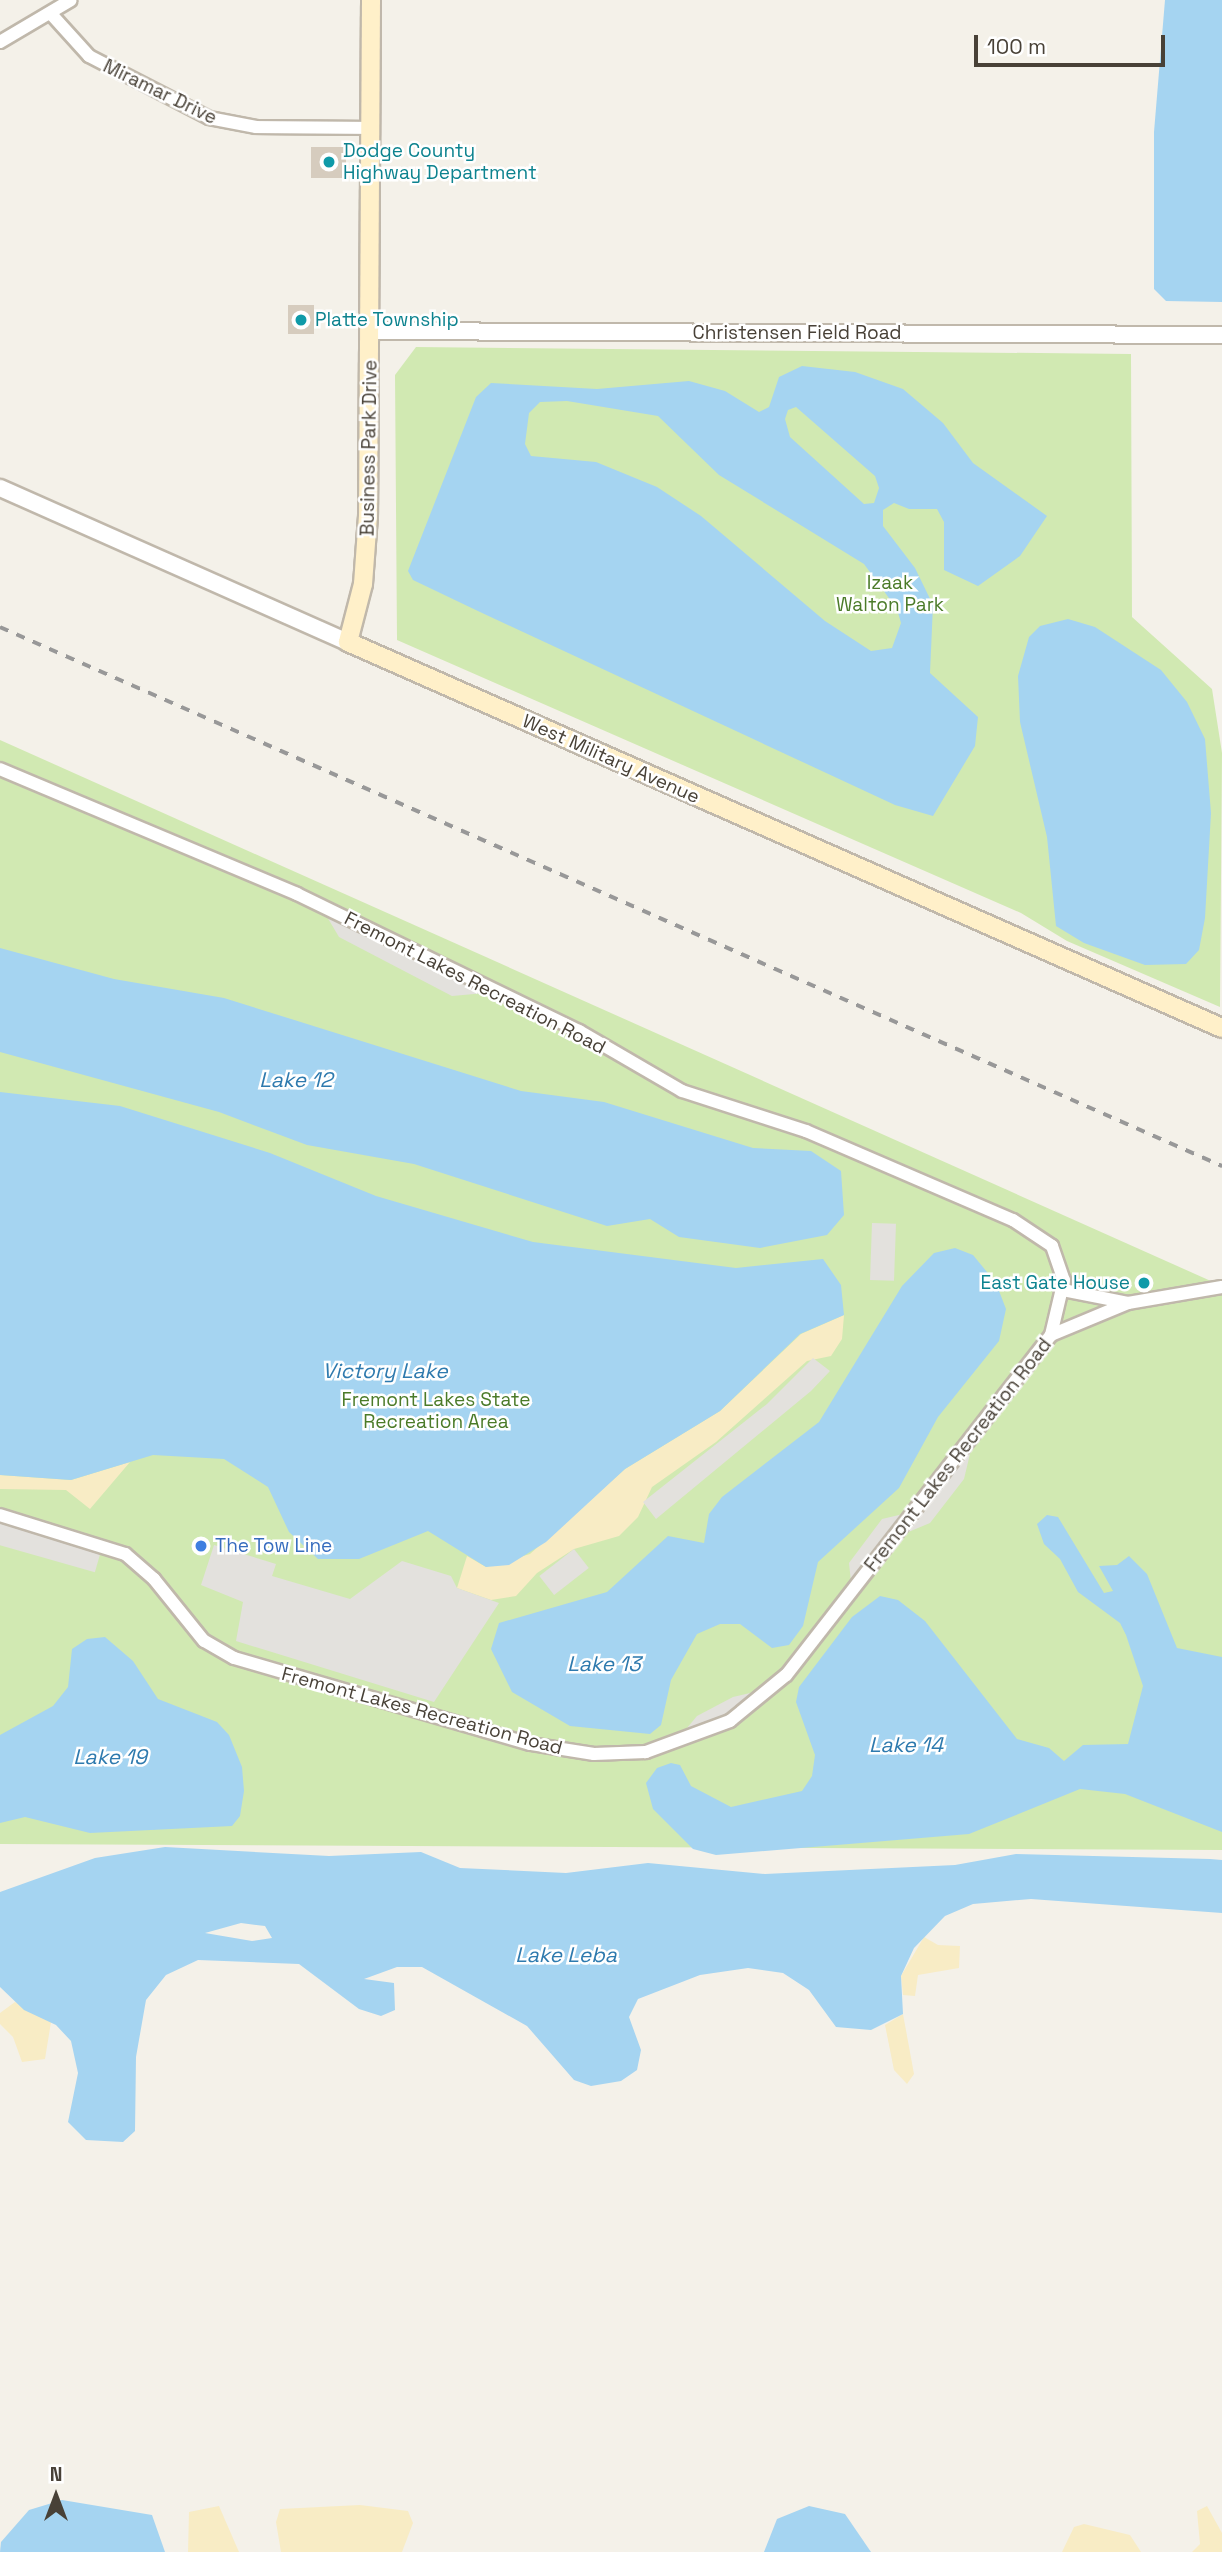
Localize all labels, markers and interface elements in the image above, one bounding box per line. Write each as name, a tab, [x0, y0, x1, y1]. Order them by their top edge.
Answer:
scale bar	[977, 21, 1168, 65]
text: 100 m	[987, 33, 1046, 60]
street label: Miramar Drive	[99, 55, 221, 129]
place label: Dodge County Highway Department	[343, 140, 537, 184]
marker: Dodge County Highway Department	[321, 154, 337, 170]
place label: Platte Township	[315, 309, 459, 331]
marker: Platte Township	[293, 312, 309, 328]
street label: Christensen Field Road	[692, 322, 902, 344]
street label: Business Park Drive	[356, 360, 382, 536]
park label: Izaak Walton Park	[836, 572, 944, 616]
street label: West Military Avenue	[519, 710, 703, 808]
street label: Fremont Lakes Recreation Road	[341, 907, 609, 1059]
water label: Lake 12	[259, 1067, 333, 1093]
place label: East Gate House	[981, 1272, 1130, 1294]
marker: East Gate House	[1136, 1275, 1152, 1291]
street label: Fremont Lakes Recreation Road	[860, 1334, 1056, 1576]
water label: Victory Lake	[322, 1358, 448, 1384]
park label: Fremont Lakes State Recreation Area	[342, 1389, 530, 1433]
place label: The Tow Line	[215, 1535, 333, 1557]
marker: The Tow Line	[193, 1538, 209, 1554]
water label: Lake 13	[567, 1651, 641, 1677]
street label: Fremont Lakes Recreation Road	[279, 1662, 565, 1760]
water label: Lake 14	[869, 1732, 943, 1758]
water label: Lake 19	[73, 1744, 147, 1770]
water label: Lake Leba	[515, 1942, 617, 1968]
north arrow	[21, 2461, 91, 2531]
text: N	[50, 2462, 62, 2487]

